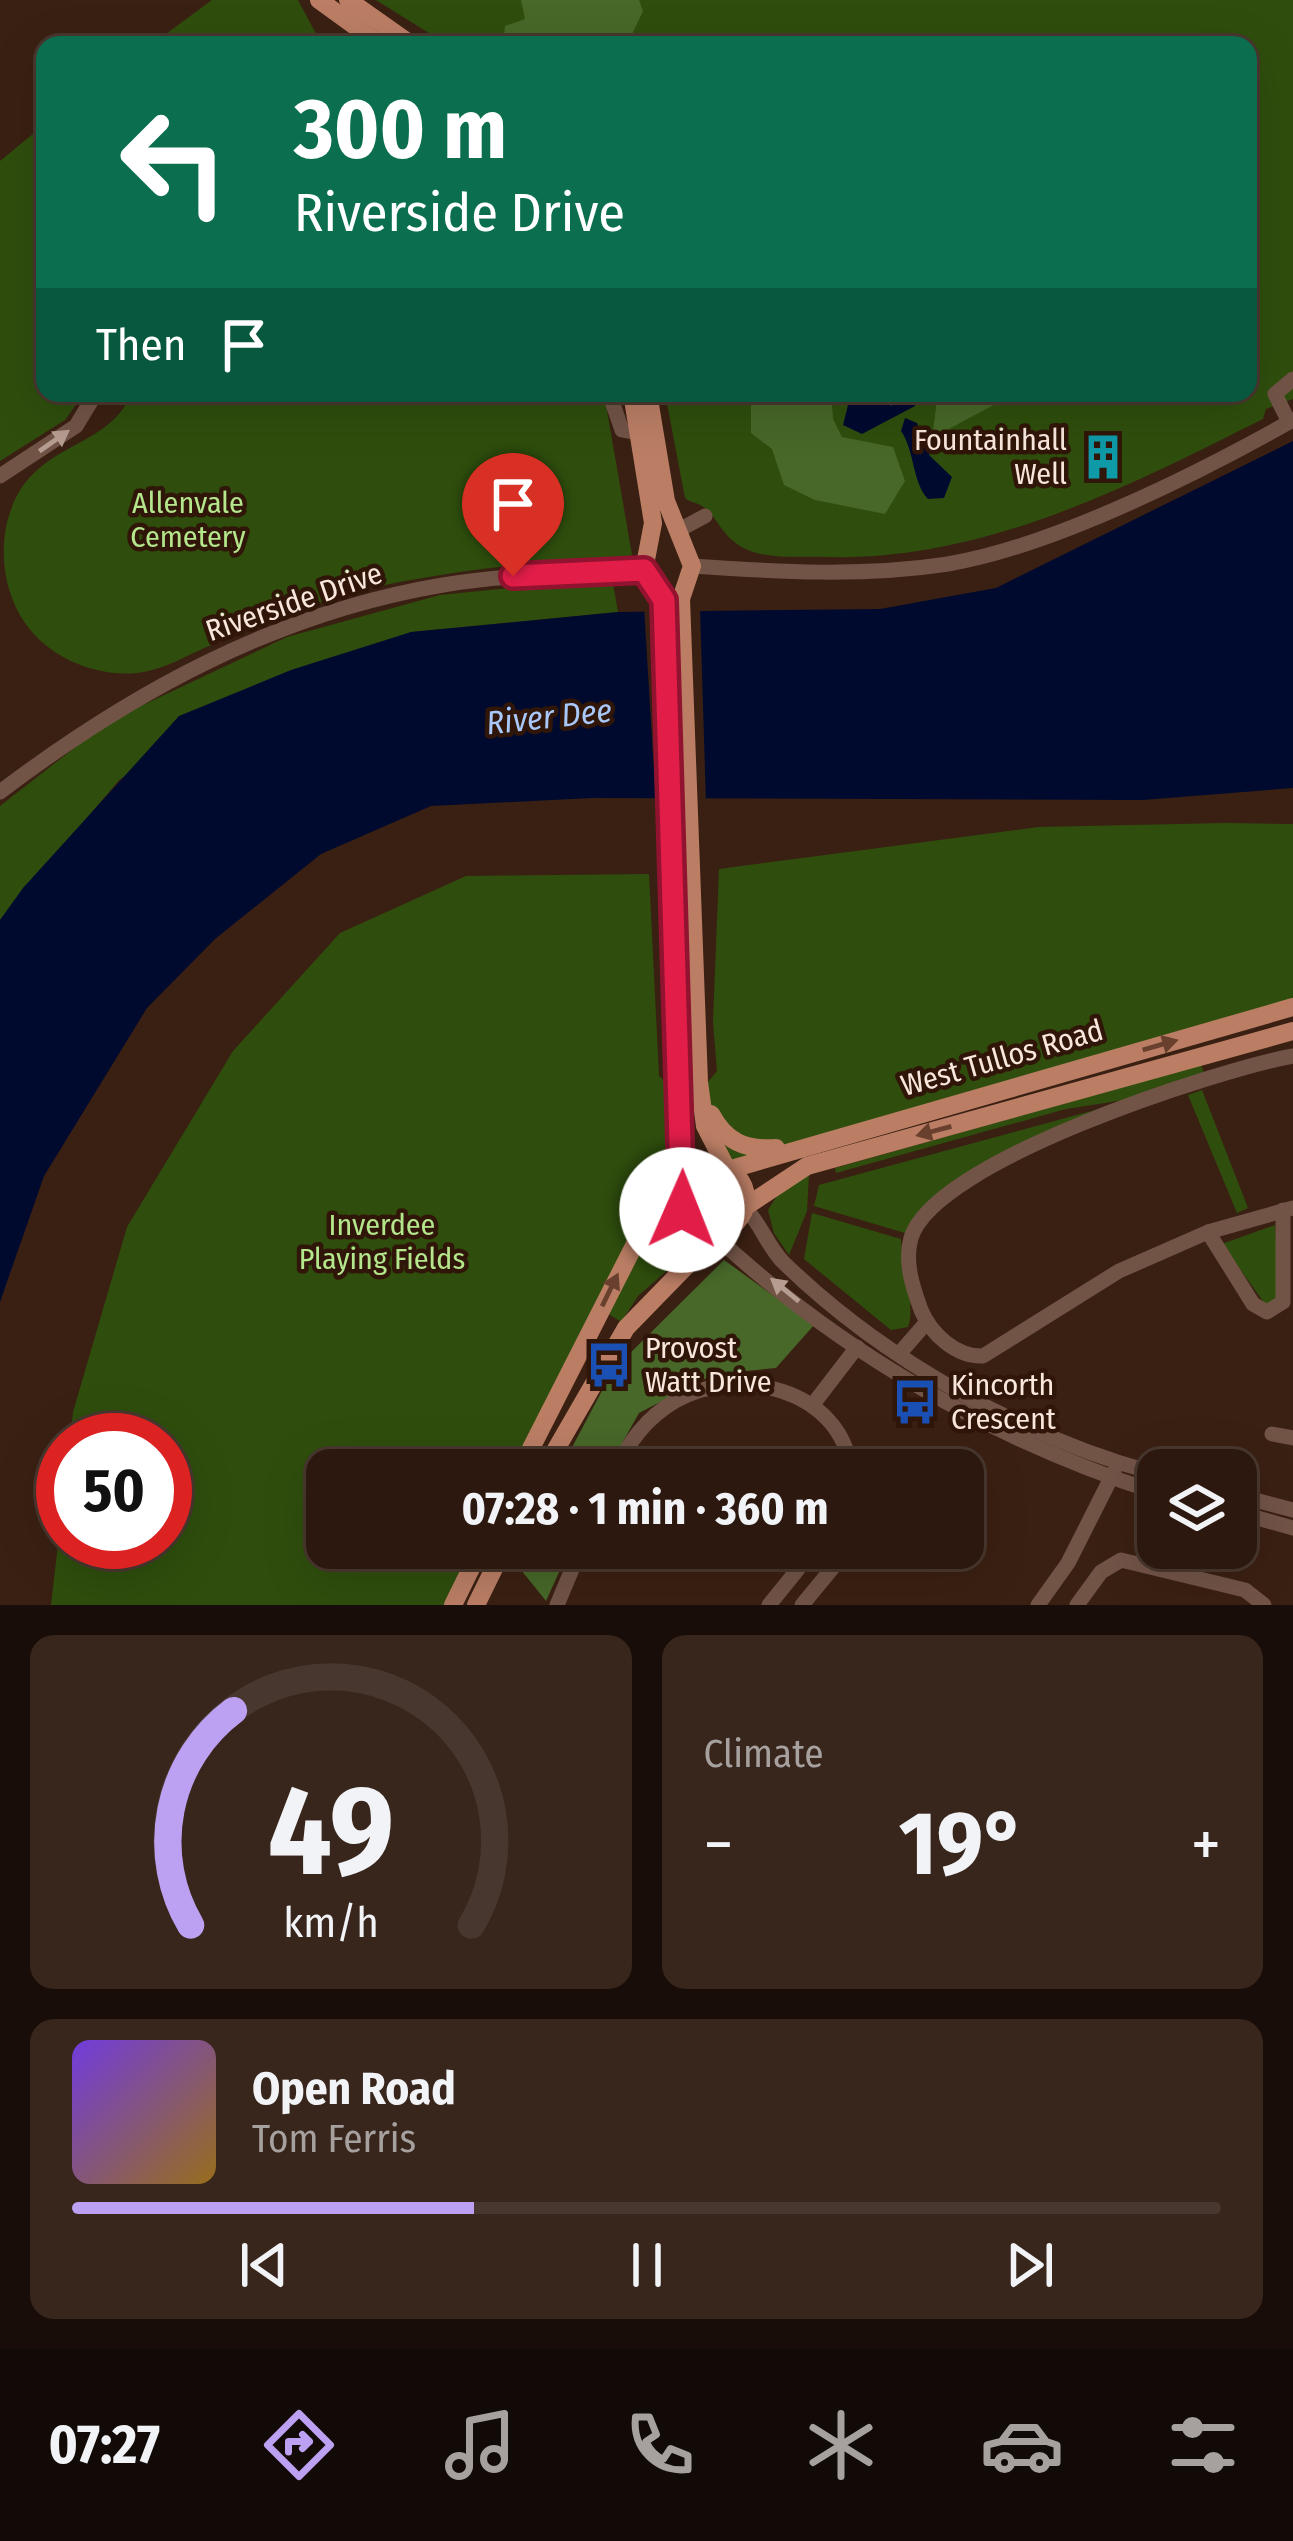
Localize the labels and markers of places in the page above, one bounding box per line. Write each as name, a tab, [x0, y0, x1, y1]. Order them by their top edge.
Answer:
place label: Fountainhall Well	[914, 422, 1067, 492]
building icon: Fountainhall Well	[1078, 432, 1128, 482]
pin	[462, 453, 564, 576]
place label: Provost Watt Drive	[645, 1330, 771, 1400]
bus stop icon: Provost Watt Drive	[584, 1340, 634, 1390]
place label: Kincorth Crescent	[951, 1367, 1056, 1437]
bus stop icon: Kincorth Crescent	[890, 1377, 940, 1427]

